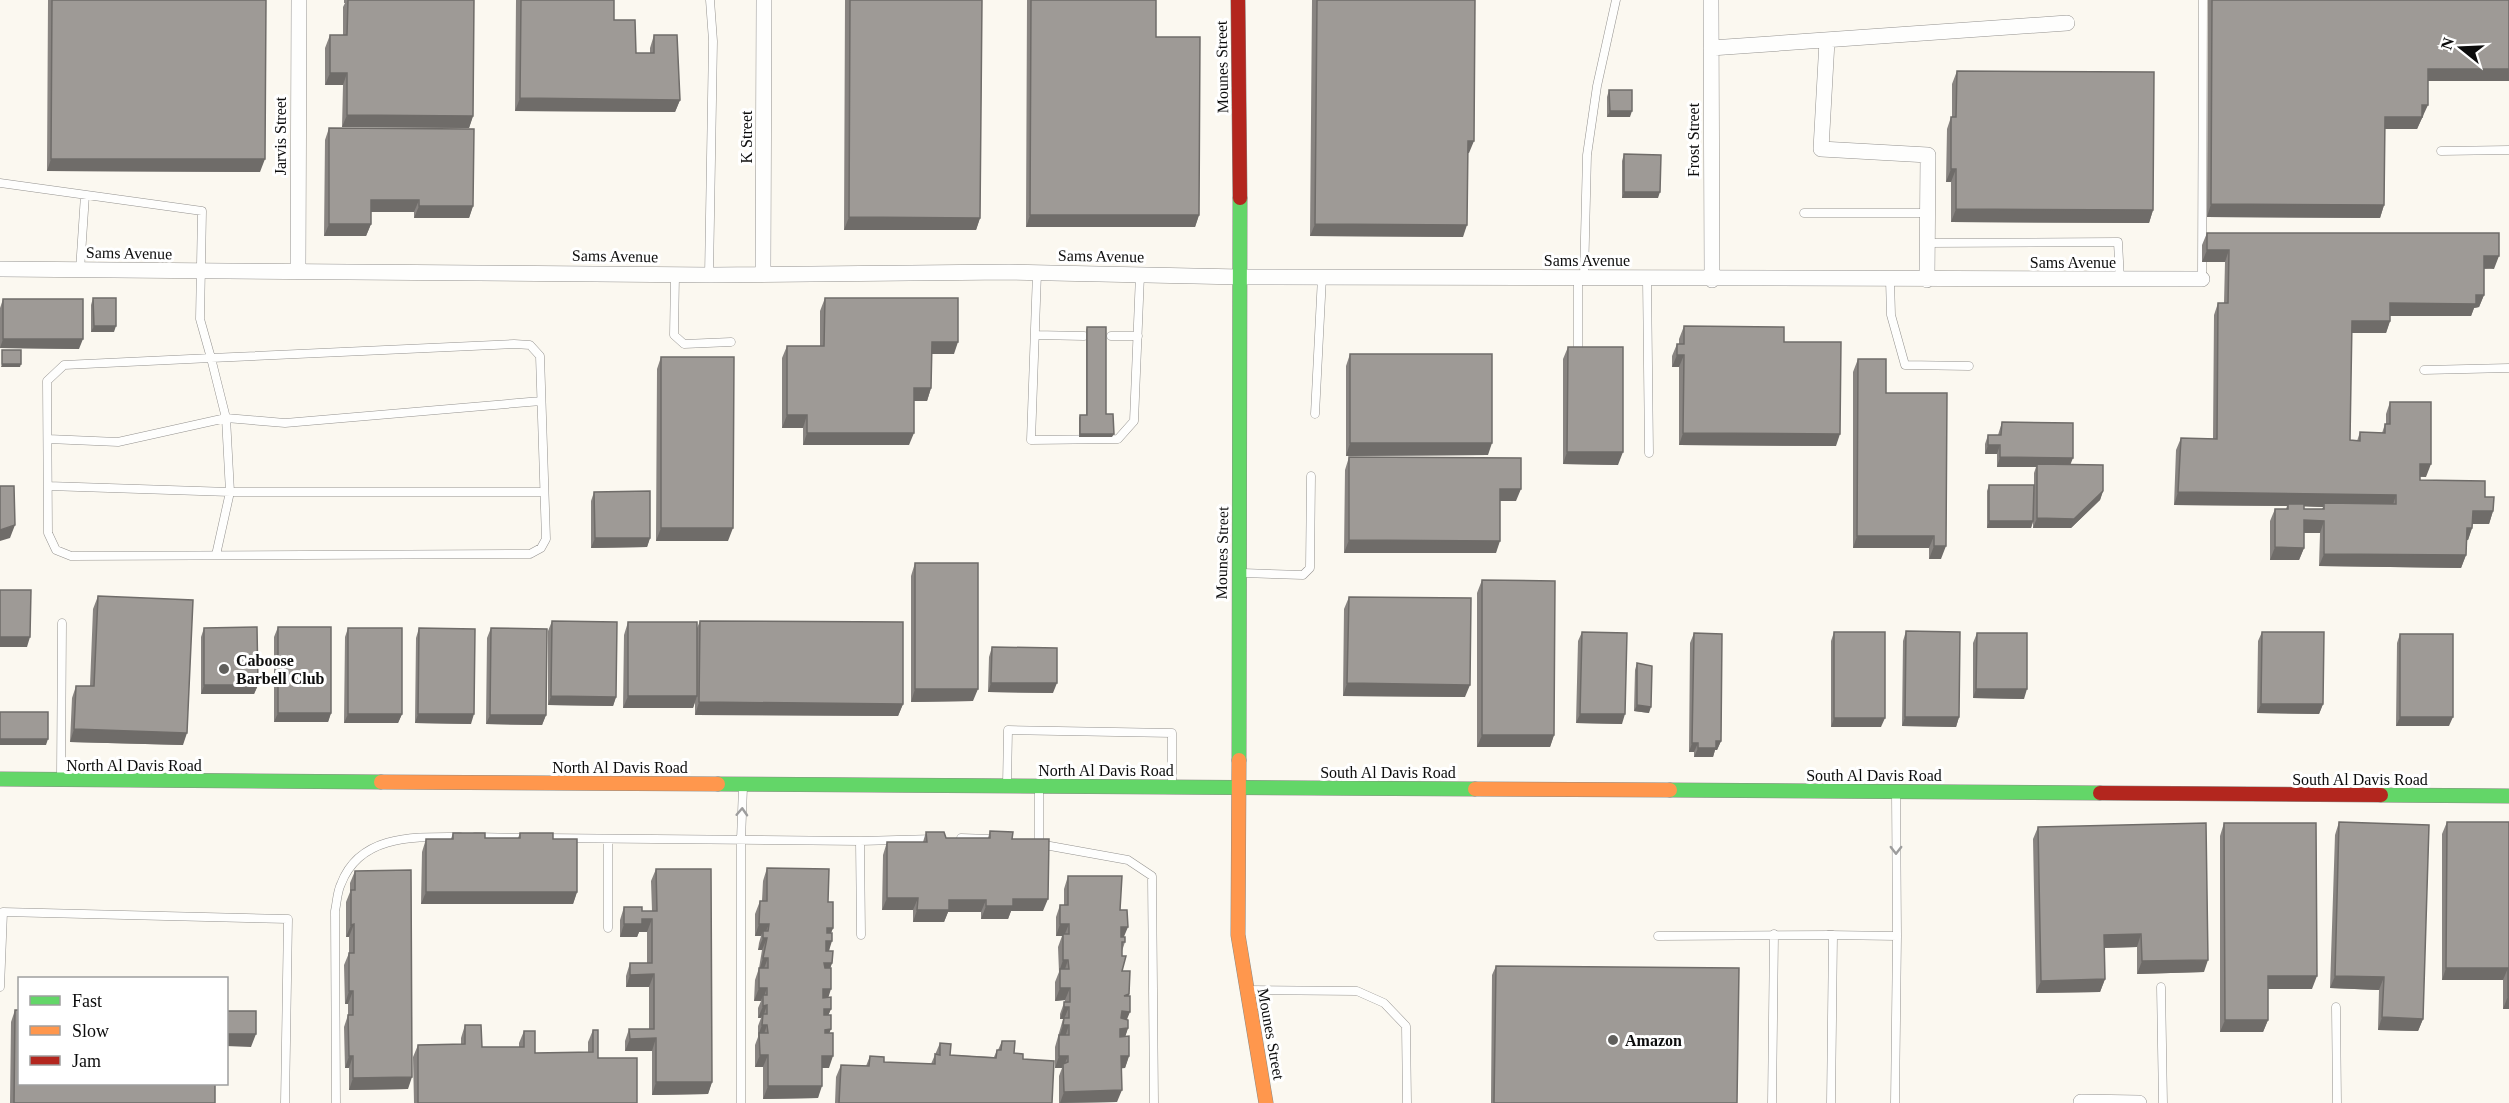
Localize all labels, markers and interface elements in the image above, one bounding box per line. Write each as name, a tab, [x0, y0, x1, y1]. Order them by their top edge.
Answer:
north arrow	[2431, 18, 2491, 78]
street label: Mounes Street	[1213, 20, 1231, 114]
text: N	[2437, 35, 2457, 52]
street label: Jarvis Street	[272, 96, 289, 175]
street label: Frost Street	[1685, 102, 1702, 177]
street label: K Street	[738, 110, 755, 163]
street label: Sams Avenue	[86, 244, 172, 262]
street label: Sams Avenue	[572, 247, 658, 265]
street label: Sams Avenue	[1058, 247, 1144, 265]
street label: Sams Avenue	[1544, 252, 1630, 269]
street label: Sams Avenue	[2030, 254, 2116, 271]
street label: Mounes Street	[1213, 506, 1231, 600]
place label: Caboose Barbell Club	[236, 652, 325, 687]
marker: Caboose Barbell Club	[217, 662, 231, 676]
street label: North Al Davis Road	[66, 757, 202, 774]
street label: North Al Davis Road	[552, 759, 688, 776]
street label: North Al Davis Road	[1038, 762, 1174, 779]
street label: South Al Davis Road	[1320, 764, 1456, 781]
street label: South Al Davis Road	[1806, 767, 1942, 784]
street label: South Al Davis Road	[2292, 771, 2428, 788]
one-way arrow	[736, 808, 749, 817]
one-way arrow	[1890, 846, 1902, 855]
legend	[18, 977, 228, 1085]
street label: Mounes Street	[1255, 987, 1288, 1082]
text: Fast	[72, 991, 102, 1011]
text: Slow	[72, 1021, 109, 1041]
place label: Amazon	[1625, 1032, 1682, 1049]
marker: Amazon	[1606, 1033, 1620, 1047]
text: Jam	[72, 1051, 101, 1071]

